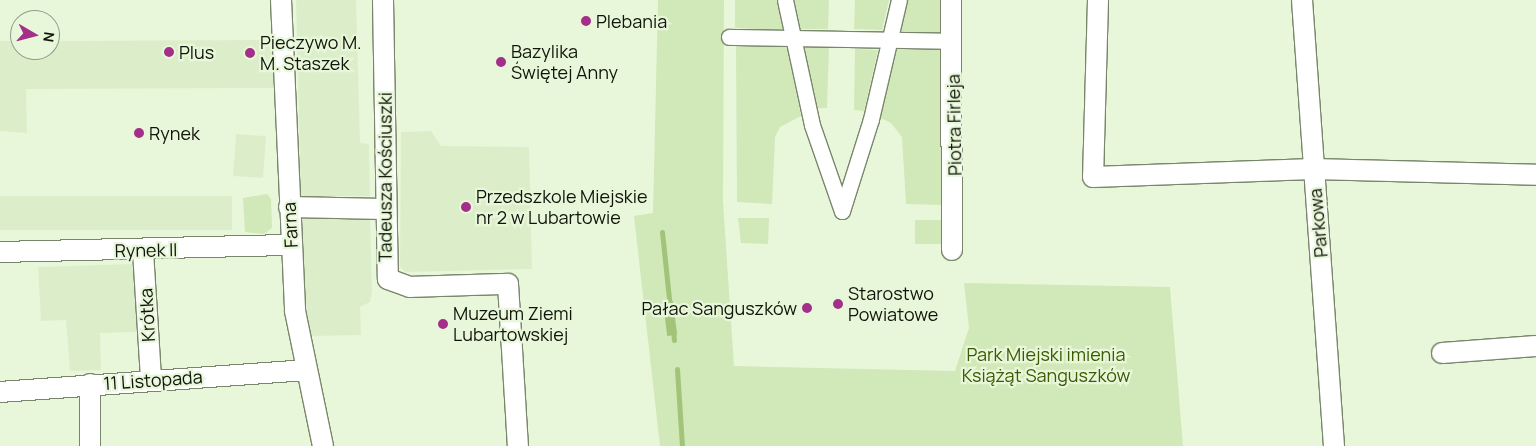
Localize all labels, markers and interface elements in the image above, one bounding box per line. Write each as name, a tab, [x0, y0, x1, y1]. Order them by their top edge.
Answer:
north arrow	[10, 10, 60, 60]
place label: Plebania	[596, 10, 667, 32]
marker: Plebania	[580, 15, 592, 27]
text: N	[39, 31, 59, 43]
place label: Pieczywo M. M. Staszek	[260, 32, 362, 74]
place label: Plus	[179, 41, 214, 63]
place label: Bazylika Świętej Anny	[511, 41, 618, 84]
marker: Plus	[163, 46, 175, 58]
marker: Pieczywo M. M. Staszek	[244, 47, 256, 59]
marker: Bazylika Świętej Anny	[495, 56, 507, 68]
street label: Piotra Firleja	[942, 74, 966, 176]
street label: Tadeusza Kościuszki	[374, 92, 396, 262]
place label: Rynek	[149, 122, 200, 144]
marker: Rynek	[133, 127, 145, 139]
place label: Przedszkole Miejskie nr 2 w Lubartowie	[476, 186, 648, 228]
street label: Parkowa	[1304, 188, 1332, 258]
marker: Przedszkole Miejskie nr 2 w Lubartowie	[460, 201, 472, 213]
street label: Farna	[278, 202, 302, 248]
street label: Rynek II	[114, 239, 178, 261]
place label: Starostwo Powiatowe	[848, 283, 938, 326]
street label: Krótka	[135, 288, 159, 342]
place label: Pałac Sanguszków	[642, 297, 797, 319]
marker: Starostwo Powiatowe	[832, 298, 844, 310]
marker: Pałac Sanguszków	[801, 302, 813, 314]
place label: Muzeum Ziemi Lubartowskiej	[453, 303, 573, 346]
marker: Muzeum Ziemi Lubartowskiej	[437, 318, 449, 330]
park label: Park Miejski imienia Książąt Sanguszków	[962, 344, 1130, 386]
street label: 11 Listopada	[103, 366, 203, 394]

